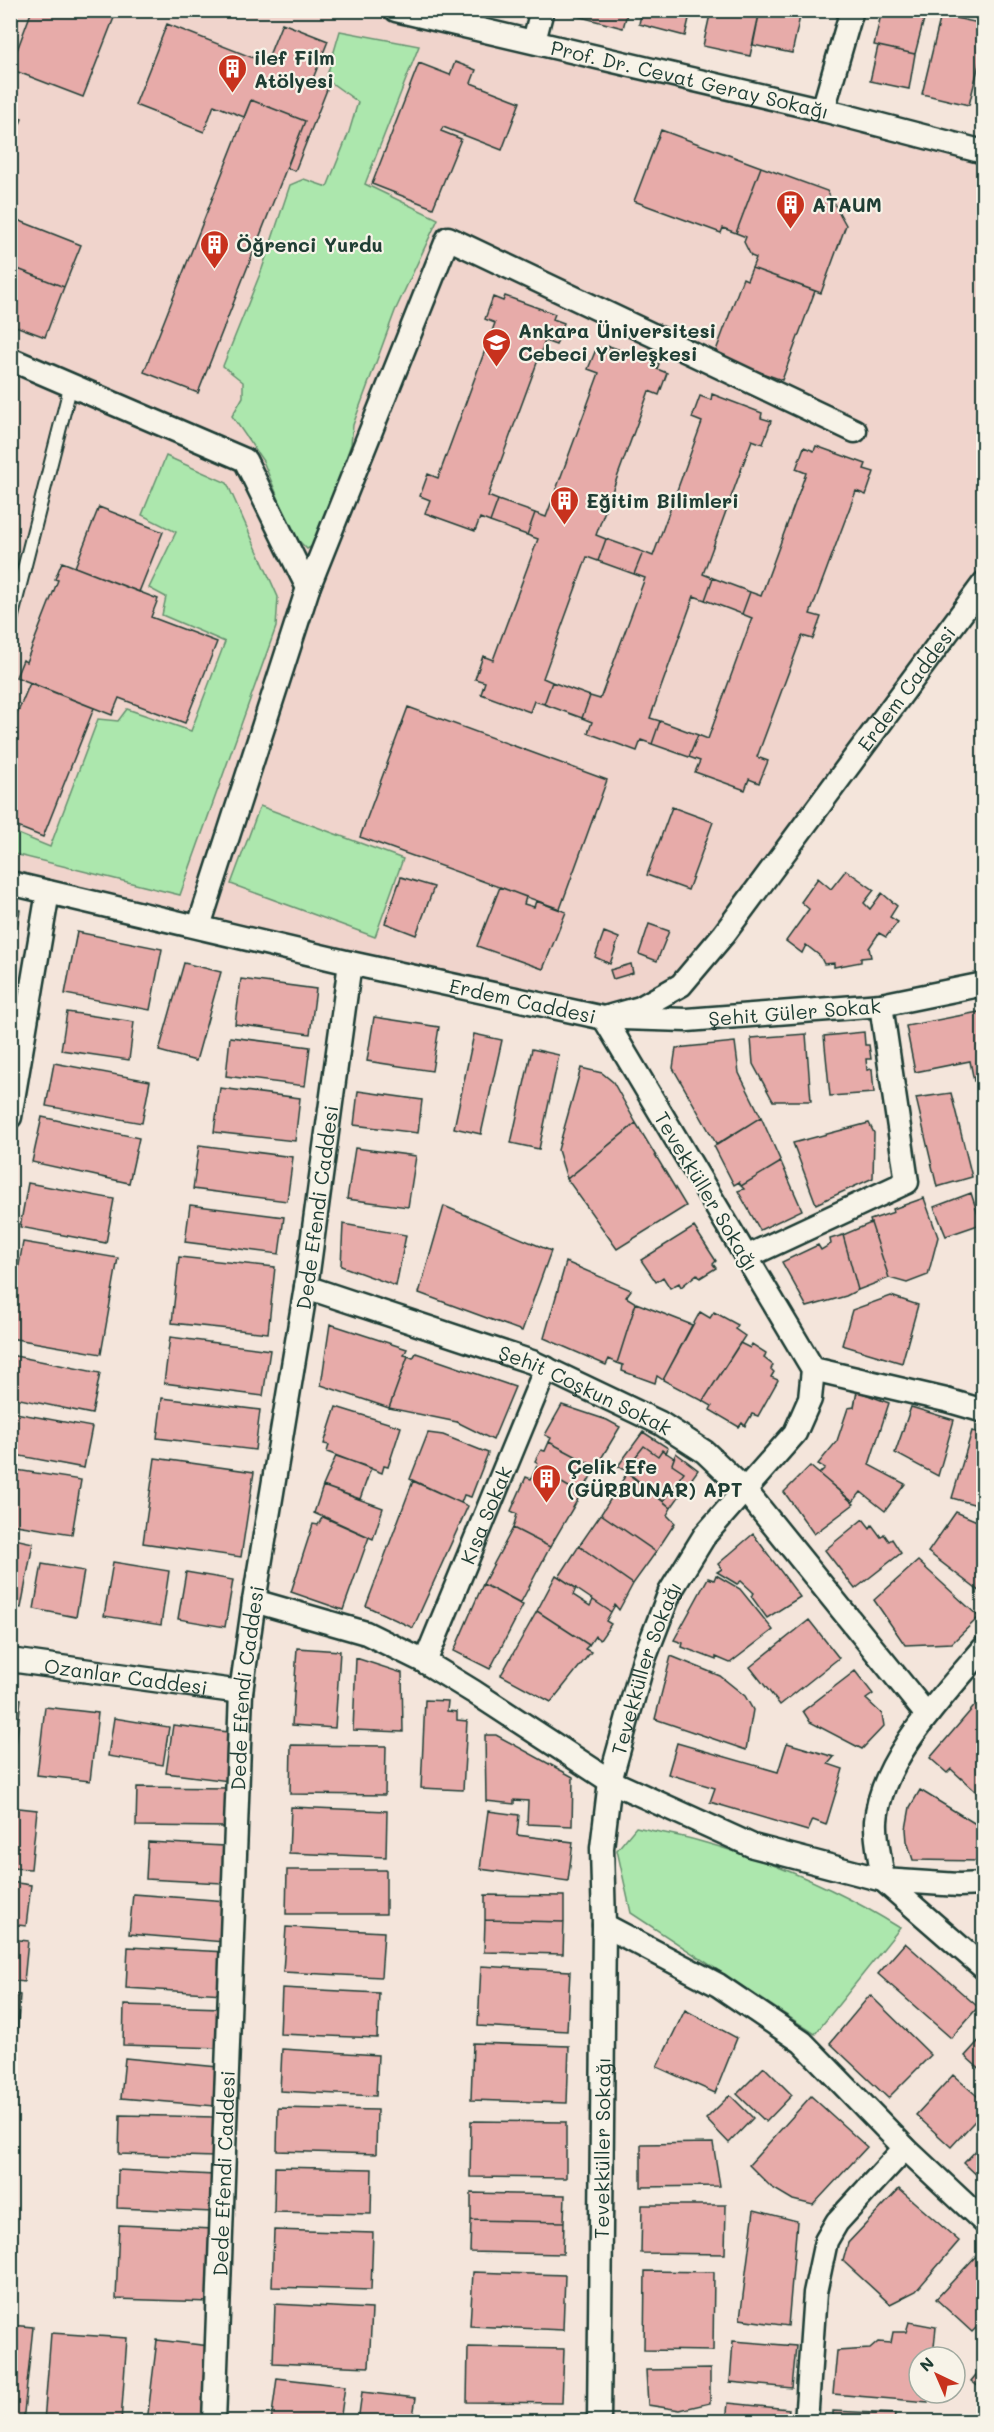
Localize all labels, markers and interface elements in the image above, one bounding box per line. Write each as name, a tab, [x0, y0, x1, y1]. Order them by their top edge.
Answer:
street label: Prof. Dr. Cevat Geray Sokağı	[548, 34, 832, 124]
place label: ilef Film Atölyesi	[254, 44, 335, 93]
building icon: ilef Film Atölyesi	[217, 52, 249, 94]
building icon: ATAUM	[775, 188, 807, 230]
place label: ATAUM	[812, 191, 882, 217]
building icon: Öğrenci Yurdu	[199, 228, 231, 270]
place label: Öğrenci Yurdu	[236, 231, 383, 257]
place label: Ankara Üniversitesi Cebeci Yerleşkesi	[518, 317, 716, 367]
school or university icon: Ankara Üniversitesi Cebeci Yerleşkesi	[481, 326, 513, 368]
building icon: Eğitim Bilimleri	[549, 484, 581, 526]
place label: Eğitim Bilimleri	[586, 487, 739, 513]
street label: Erdem Caddesi	[851, 621, 961, 756]
street label: Erdem Caddesi	[447, 972, 598, 1029]
street label: Şehit Güler Sokak	[708, 992, 882, 1031]
street label: Dede Efendi Caddesi	[289, 1104, 344, 1311]
street label: Tevekküller Sokağı	[649, 1106, 765, 1276]
street label: Şehit Coşkun Sokak	[495, 1339, 677, 1441]
place label: Çelik Efe (GÜRBUNAR) APT	[567, 1453, 743, 1502]
street label: Kısa Sokak	[454, 1462, 517, 1568]
building icon: Çelik Efe (GÜRBUNAR) APT	[530, 1462, 562, 1504]
street label: Tevekküller Sokağı	[605, 1576, 687, 1758]
street label: Dede Efendi Caddesi	[224, 1584, 269, 1791]
street label: Ozanlar Caddesi	[42, 1652, 209, 1700]
street label: Tevekküller Sokağı	[588, 2057, 616, 2239]
street label: Dede Efendi Caddesi	[206, 2070, 240, 2277]
north arrow	[907, 2345, 967, 2405]
text: N	[915, 2352, 938, 2376]

